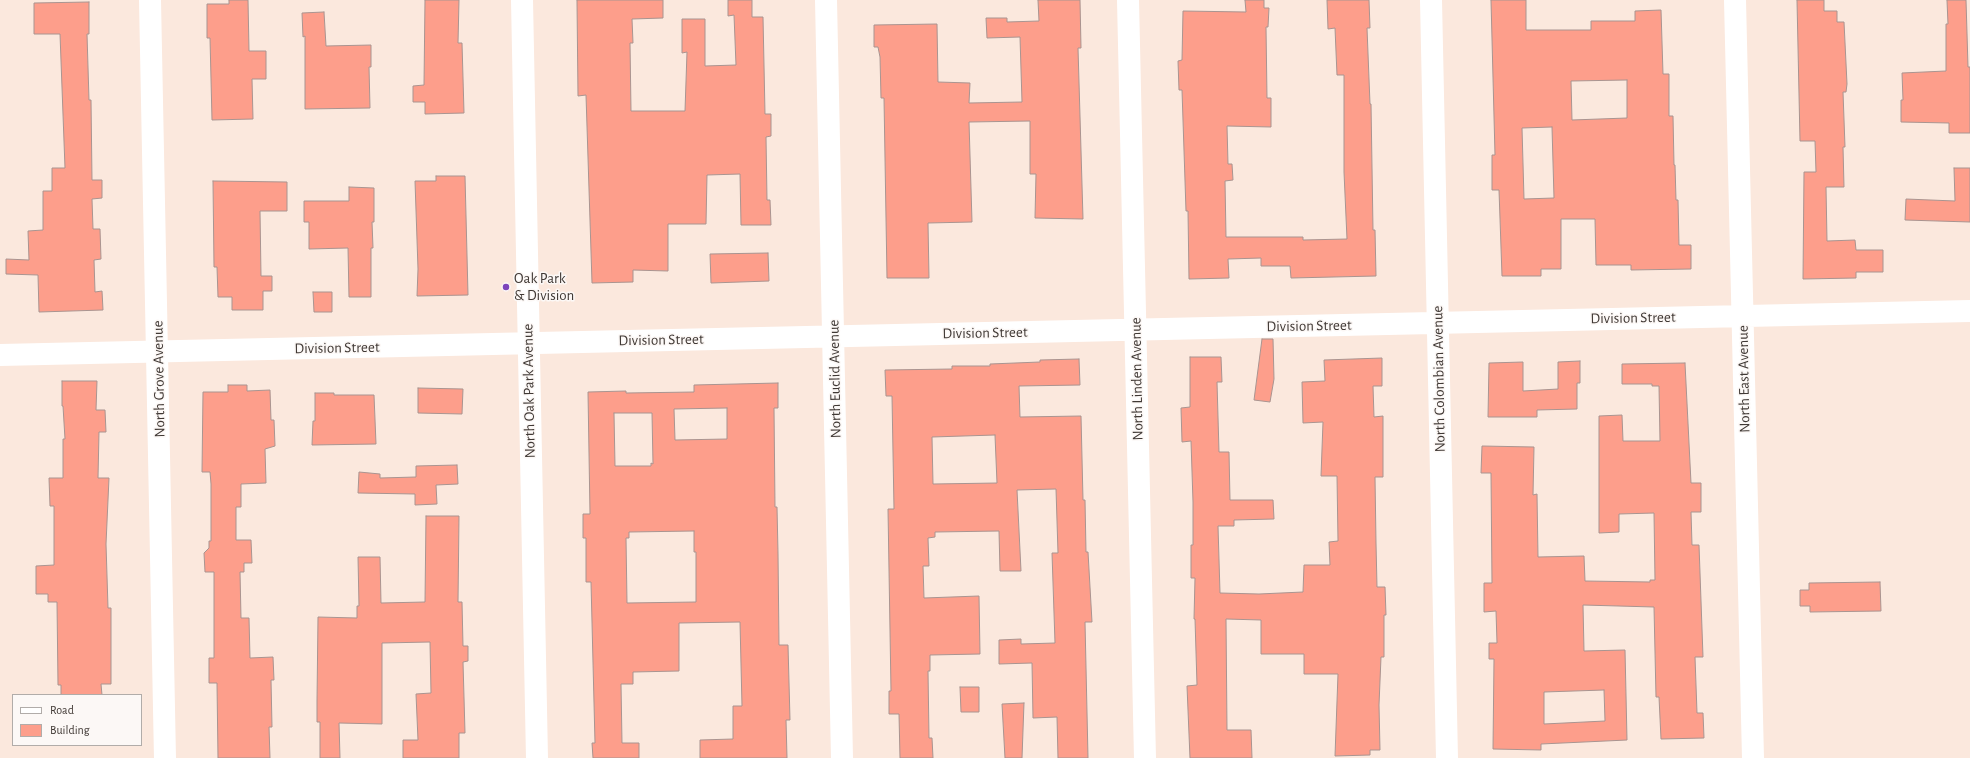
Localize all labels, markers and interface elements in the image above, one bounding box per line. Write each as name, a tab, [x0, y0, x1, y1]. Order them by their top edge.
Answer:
place label: Oak Park & Division	[514, 269, 574, 304]
marker: Oak Park & Division	[501, 282, 511, 292]
street label: North Colombian Avenue	[1429, 305, 1449, 453]
street label: Division Street	[1590, 308, 1676, 328]
street label: Division Street	[1266, 316, 1352, 336]
street label: North Linden Avenue	[1127, 317, 1147, 441]
street label: North Euclid Avenue	[825, 319, 845, 439]
street label: North Grove Avenue	[149, 320, 169, 438]
street label: North Oak Park Avenue	[519, 323, 539, 459]
street label: Division Street	[942, 323, 1028, 343]
street label: North East Avenue	[1734, 325, 1754, 433]
street label: Division Street	[618, 330, 704, 350]
street label: Division Street	[294, 338, 380, 358]
legend	[12, 694, 142, 746]
text: Road	[50, 704, 74, 716]
text: Building	[50, 724, 90, 736]

